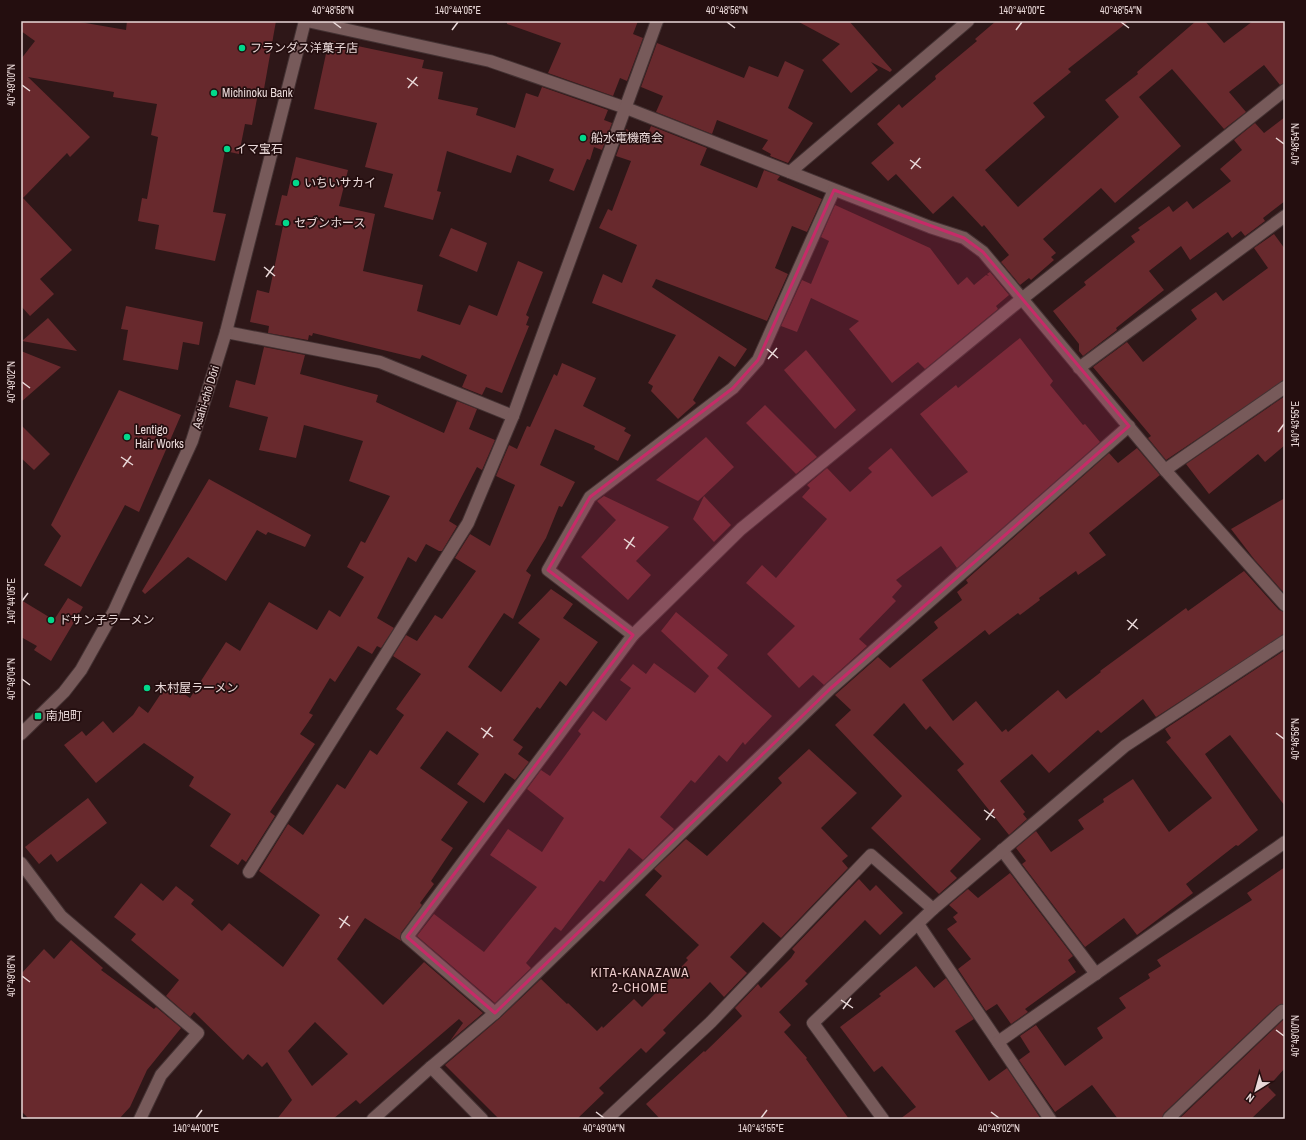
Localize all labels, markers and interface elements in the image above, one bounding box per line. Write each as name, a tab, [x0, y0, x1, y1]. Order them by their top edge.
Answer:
text: 40°48'58"N	[312, 4, 354, 17]
text: 140°44'05"E	[435, 4, 481, 17]
text: 40°48'56"N	[706, 4, 748, 17]
text: 140°44'00"E	[999, 4, 1045, 17]
text: 40°48'54"N	[1100, 4, 1142, 17]
place label: フランダス洋菓子店	[250, 40, 358, 56]
marker: フランダス洋菓子店	[237, 43, 247, 53]
text: 40°49'00"N	[5, 64, 18, 106]
place label: Michinoku Bank	[222, 85, 293, 101]
marker: Michinoku Bank	[209, 88, 219, 98]
text: 40°48'54"N	[1289, 123, 1302, 165]
place label: 船水電機商会	[591, 130, 663, 146]
marker: 船水電機商会	[578, 133, 588, 143]
place label: イマ宝石	[235, 141, 283, 157]
marker: イマ宝石	[222, 144, 232, 154]
place label: いちいサカイ	[304, 175, 376, 191]
marker: いちいサカイ	[291, 178, 301, 188]
place label: セブンホース	[294, 215, 365, 231]
marker: セブンホース	[281, 218, 291, 228]
text: 40°49'02"N	[5, 361, 18, 403]
street label: Asahi-chō Dōri	[188, 363, 223, 432]
text: 140°43'55"E	[1289, 401, 1302, 447]
place label: Lentigo Hair Works	[135, 422, 184, 452]
marker: Lentigo Hair Works	[122, 432, 132, 442]
text: 140°44'05"E	[5, 578, 18, 624]
place label: ドサン子ラーメン	[59, 612, 155, 628]
marker: ドサン子ラーメン	[46, 615, 56, 625]
text: 40°49'04"N	[5, 658, 18, 700]
place label: 木村屋ラーメン	[155, 680, 239, 696]
marker: 木村屋ラーメン	[142, 683, 152, 693]
place label: 南旭町	[46, 708, 82, 724]
marker: 南旭町	[33, 711, 43, 721]
text: 40°48'58"N	[1289, 718, 1302, 760]
text: 40°49'06"N	[5, 955, 18, 997]
district label: KITA-KANAZAWA 2-CHOME	[591, 964, 689, 996]
text: 40°49'00"N	[1289, 1015, 1302, 1057]
north arrow	[1236, 1070, 1276, 1110]
text: N	[1243, 1090, 1257, 1106]
text: 140°44'00"E	[173, 1122, 219, 1135]
text: 40°49'04"N	[583, 1122, 625, 1135]
text: 140°43'55"E	[738, 1122, 784, 1135]
text: 40°49'02"N	[978, 1122, 1020, 1135]

